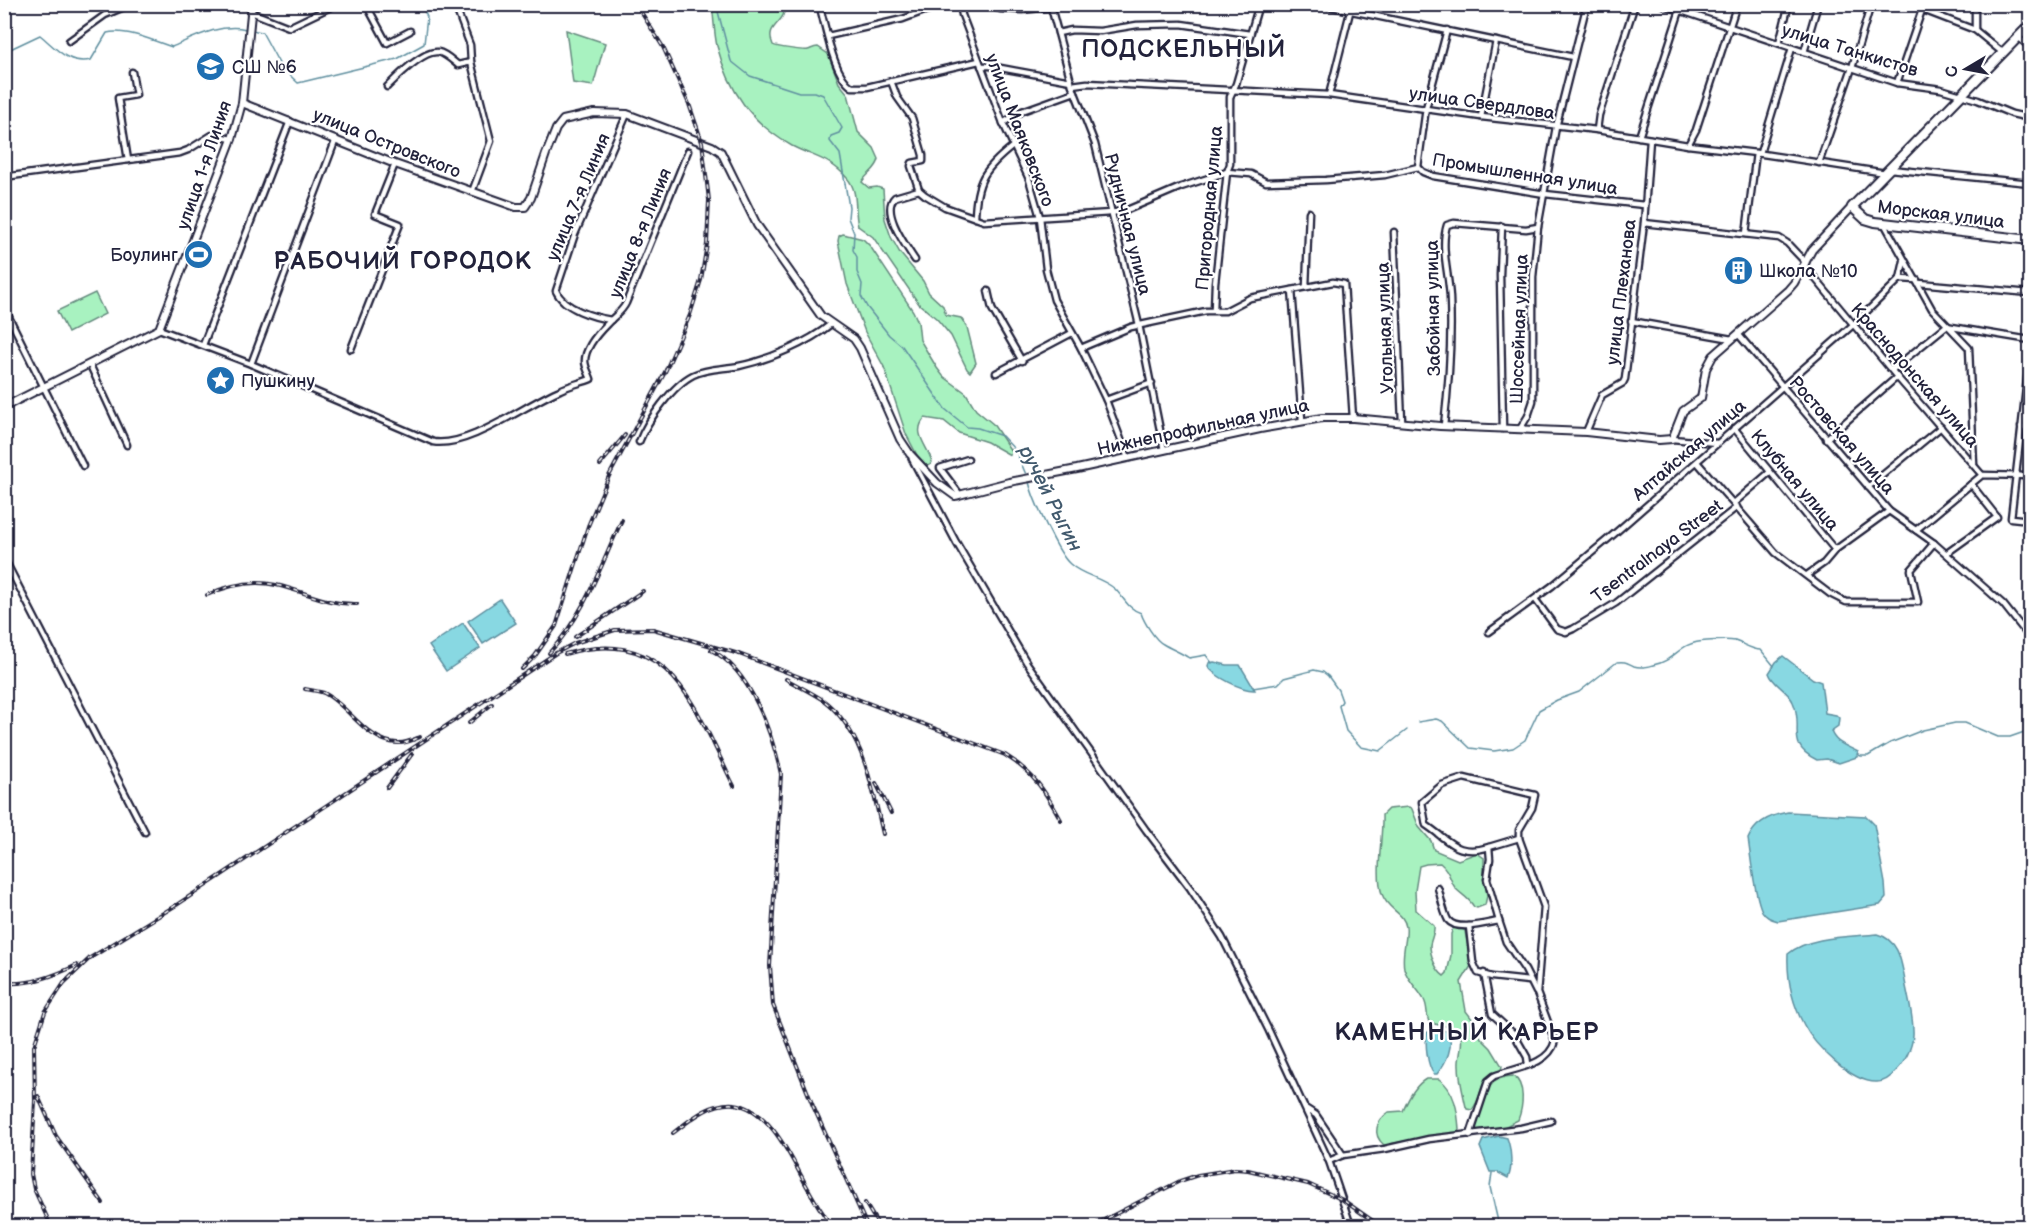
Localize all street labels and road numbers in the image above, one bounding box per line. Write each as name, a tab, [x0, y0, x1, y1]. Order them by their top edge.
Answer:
street label: улица Танкистов	[1779, 20, 1921, 81]
street label: улица Маяковского	[981, 51, 1058, 210]
street label: улица Свердлова	[1408, 83, 1556, 124]
street label: улица 1-я Линия	[173, 98, 236, 232]
street label: улица Островского	[310, 104, 464, 183]
street label: Пригородная улица	[1192, 125, 1227, 291]
street label: улица 7-я Линия	[542, 130, 615, 264]
street label: Промышленная улица	[1431, 149, 1620, 200]
street label: Рудничная улица	[1100, 151, 1155, 298]
street label: улица 8-я Линия	[605, 165, 676, 301]
street label: Морская улица	[1876, 196, 2006, 233]
street label: улица Плеханова	[1602, 218, 1641, 366]
street label: Забойная улица	[1422, 239, 1445, 376]
street label: Шоссейная улица	[1506, 253, 1533, 404]
street label: Угольная улица	[1373, 261, 1398, 394]
street label: Краснодонская улица	[1846, 299, 1983, 452]
street label: Ростовская улица	[1785, 372, 1899, 499]
street label: Нижнепрофильная улица	[1095, 395, 1311, 460]
street label: Алтайская улица	[1628, 395, 1751, 506]
street label: Клубная улица	[1746, 426, 1843, 535]
street label: Tsentralnaya Street	[1588, 495, 1727, 607]

